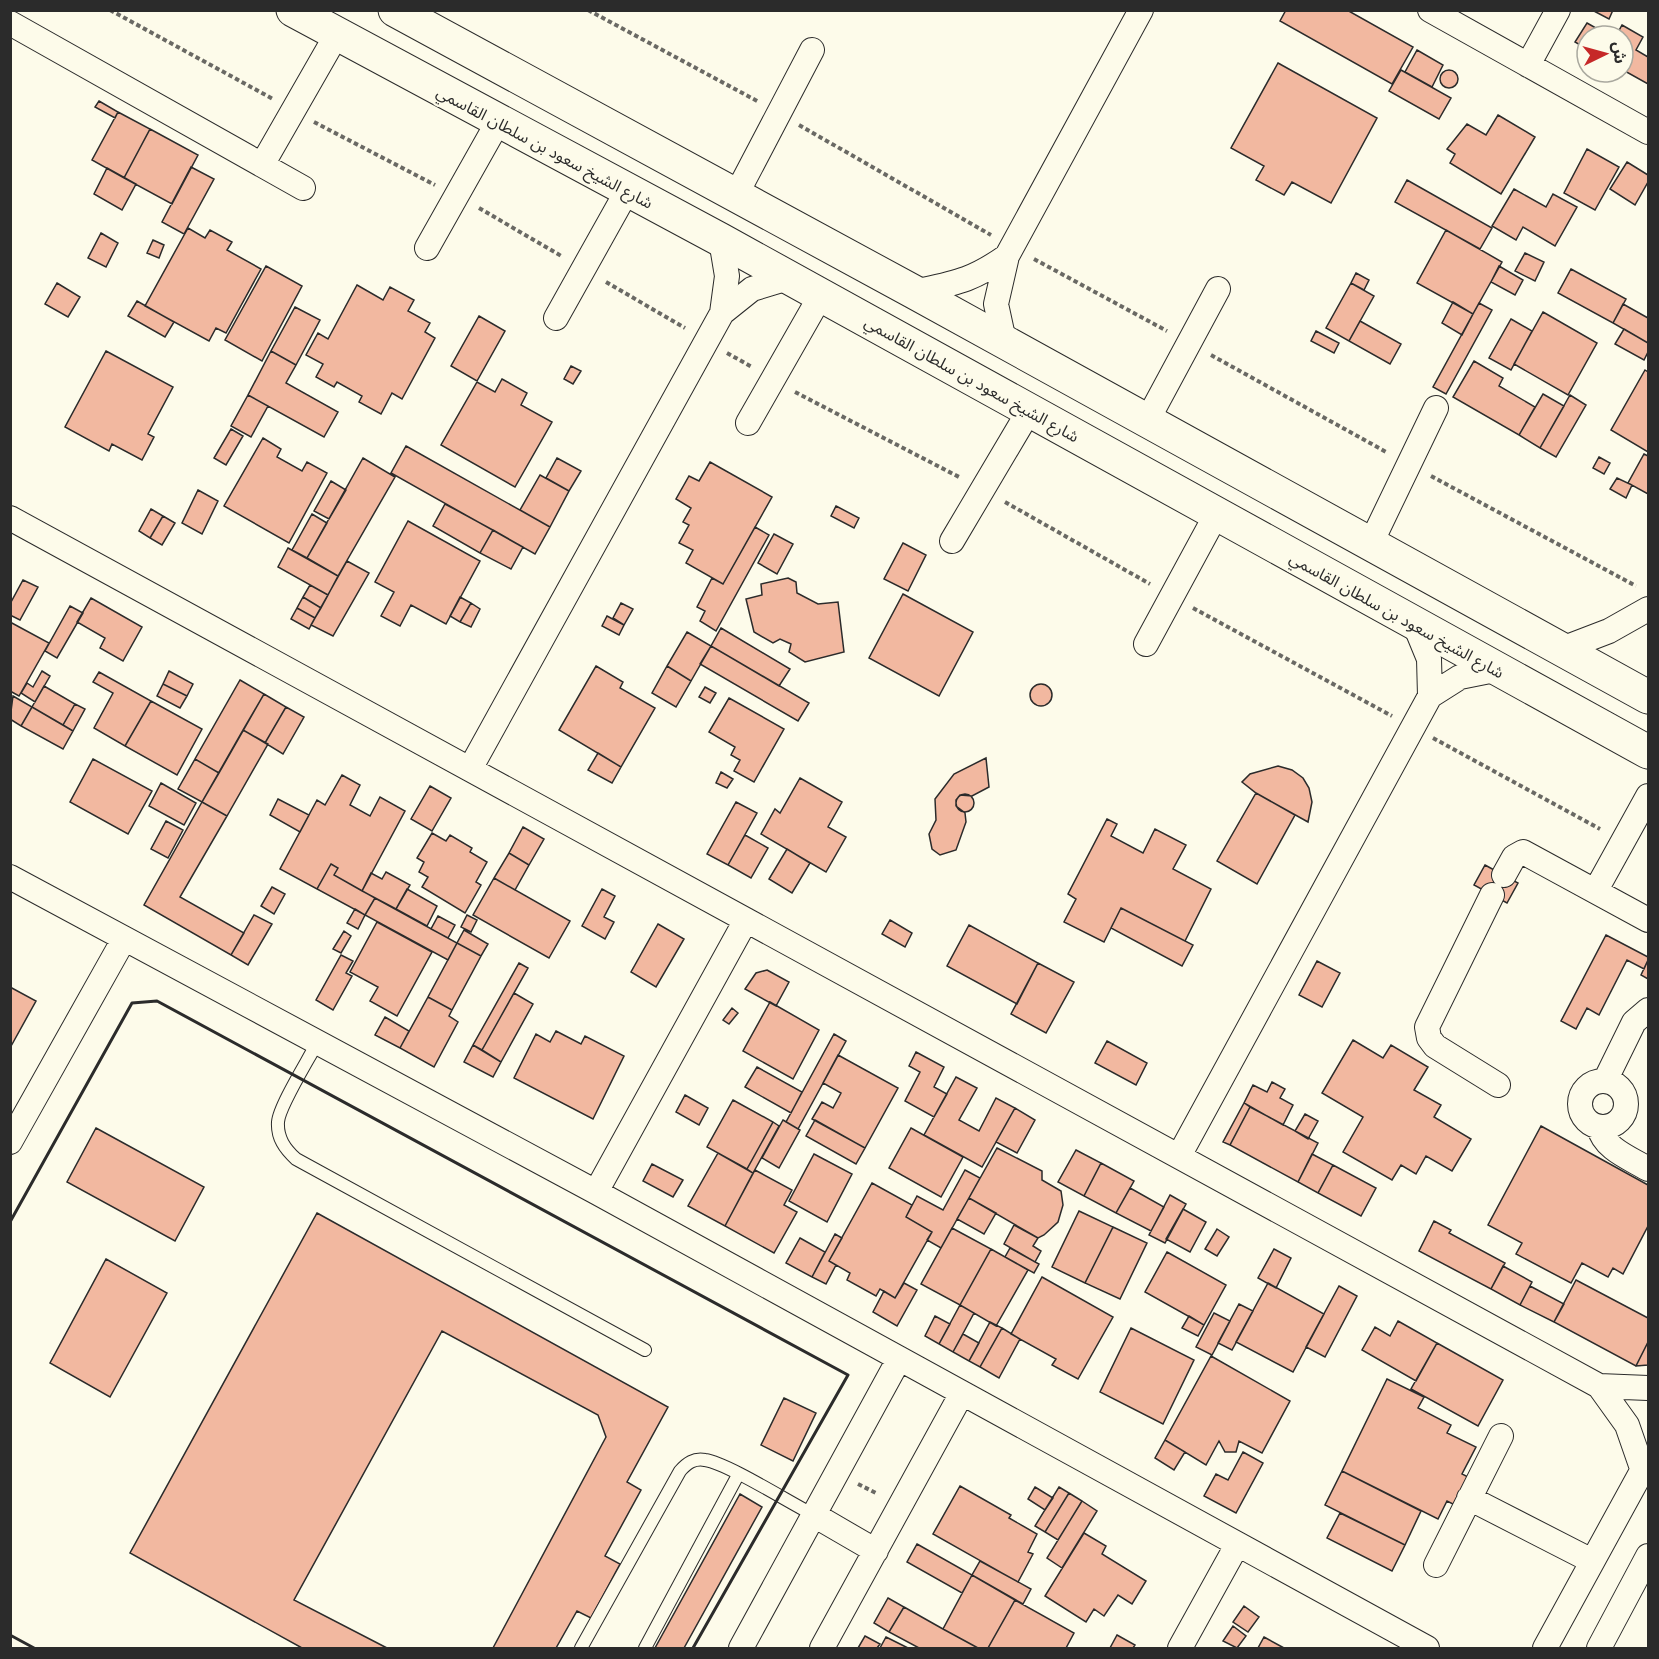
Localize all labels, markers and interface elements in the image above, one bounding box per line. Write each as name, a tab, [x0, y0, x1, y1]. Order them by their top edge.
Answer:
north arrow	[1575, 24, 1635, 84]
text: ش	[1609, 41, 1631, 65]
street label: شارع الشيخ سعود بن سلطان القاسمي	[432, 81, 657, 215]
street label: شارع الشيخ سعود بن سلطان القاسمي	[860, 312, 1083, 449]
street label: شارع الشيخ سعود بن سلطان القاسمي	[1285, 548, 1508, 685]

